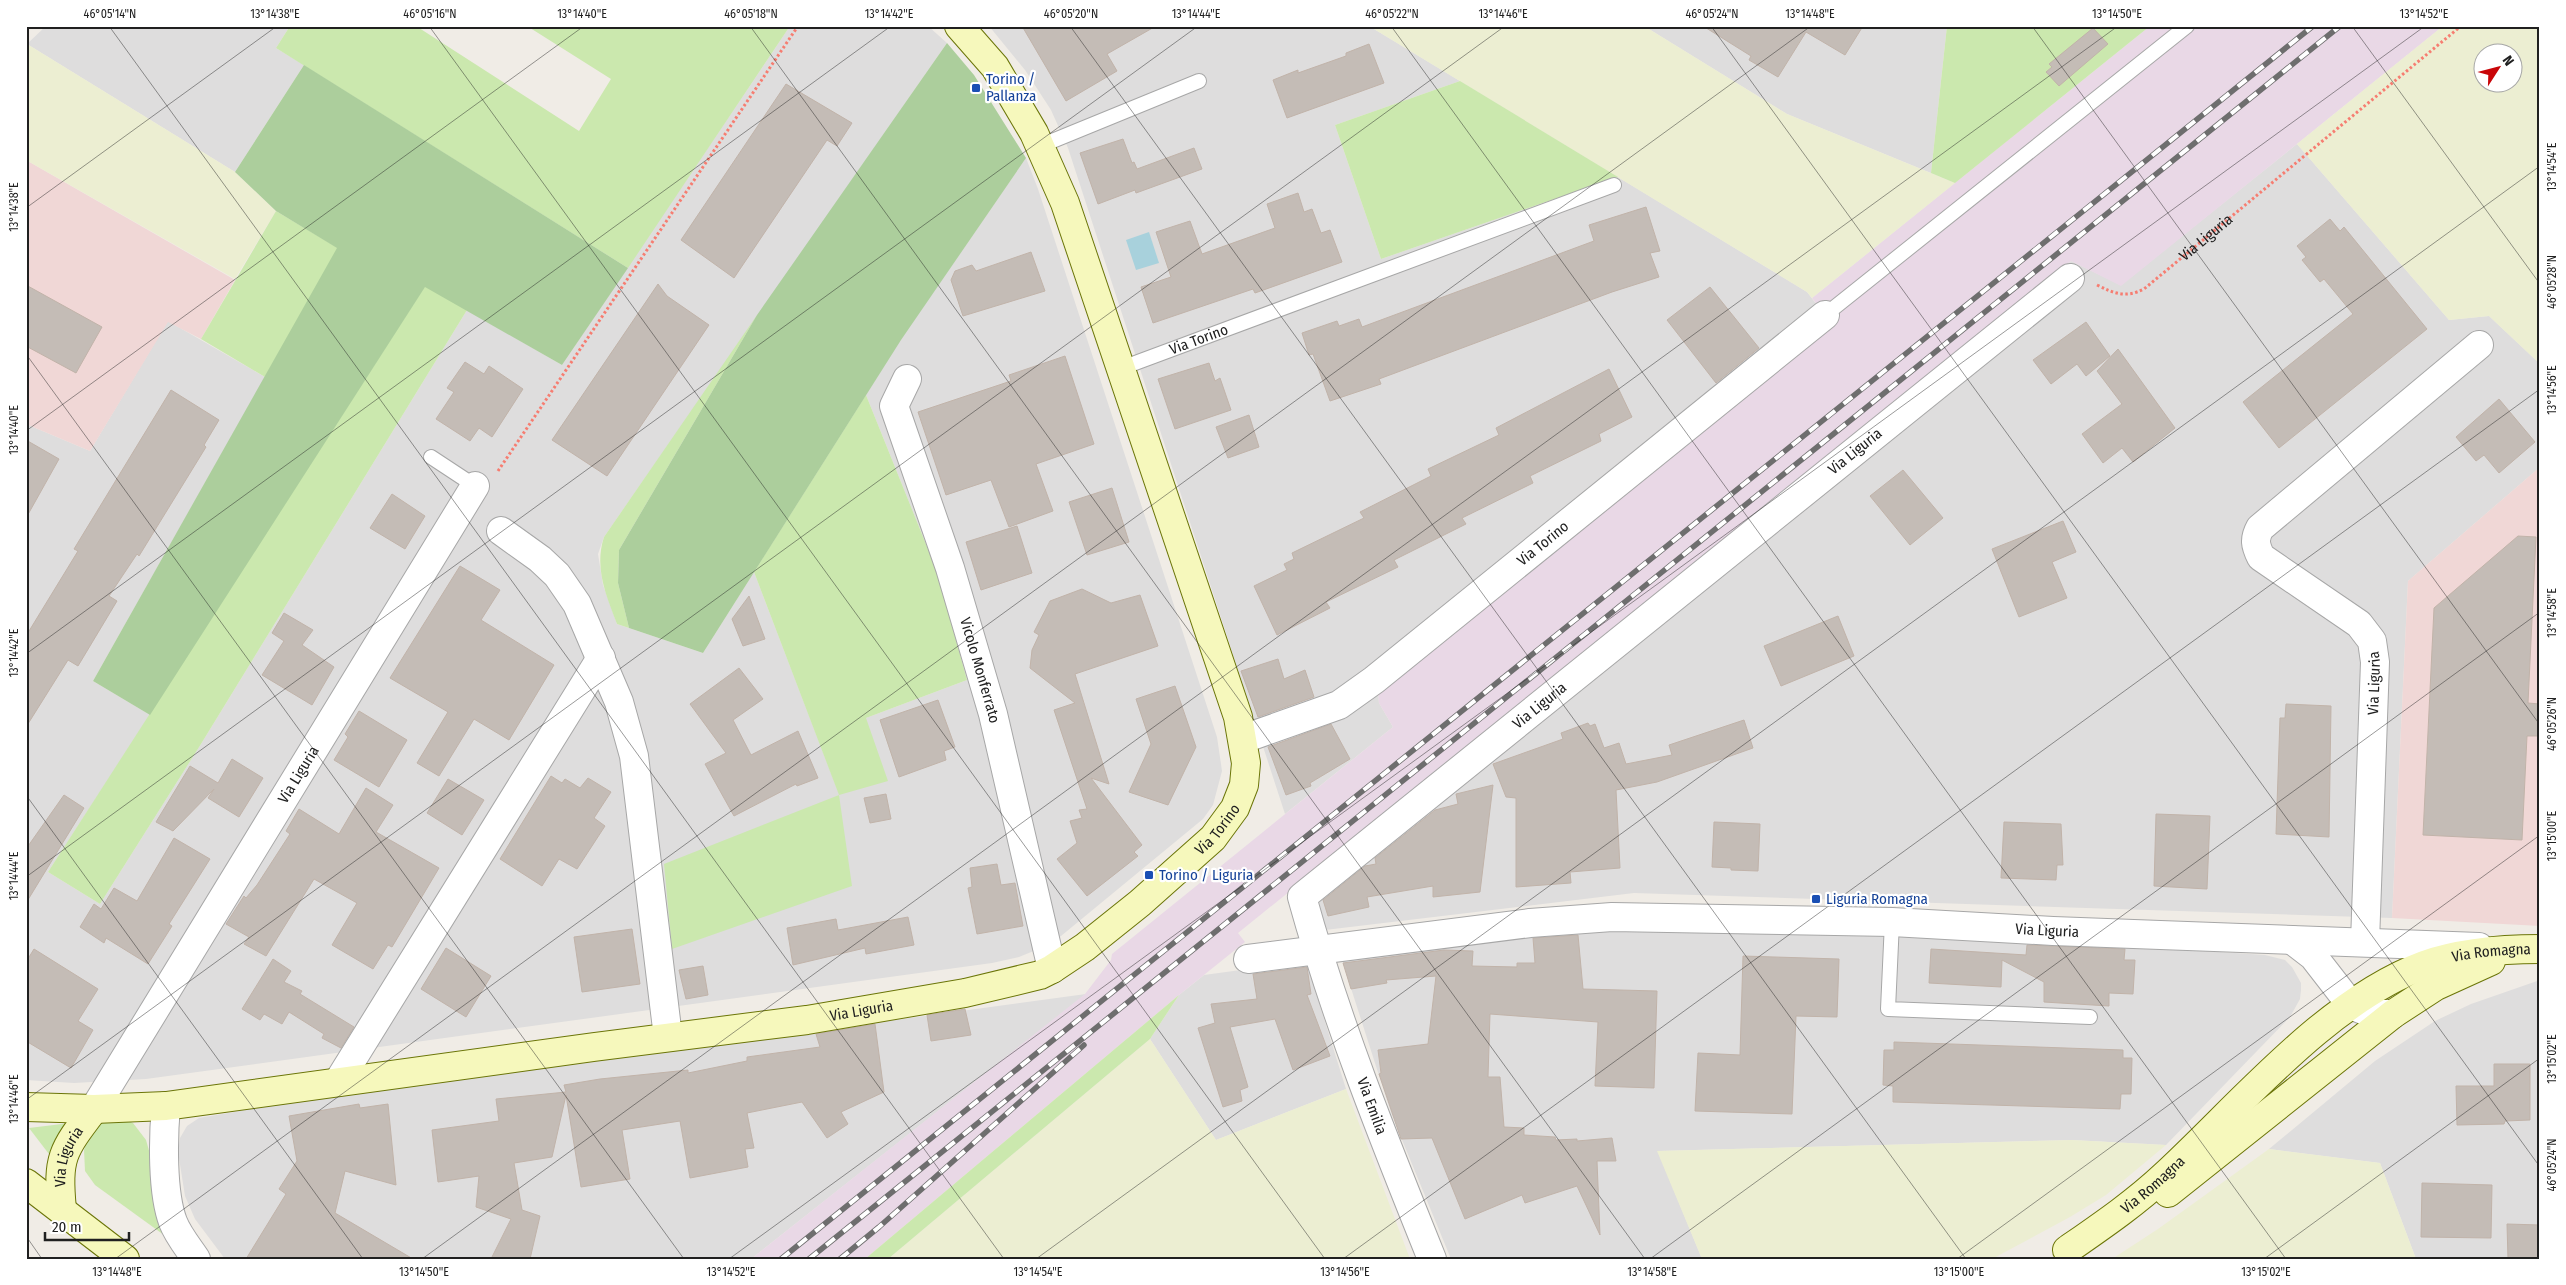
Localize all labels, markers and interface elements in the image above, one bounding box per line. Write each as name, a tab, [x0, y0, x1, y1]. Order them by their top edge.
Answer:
text: 46°05'14"N	[84, 7, 136, 21]
text: 13°14'38"E	[250, 7, 300, 21]
text: 46°05'16"N	[403, 7, 457, 21]
text: 13°14'40"E	[557, 7, 607, 21]
text: 46°05'18"N	[724, 7, 778, 21]
text: 13°14'42"E	[865, 7, 914, 21]
text: 46°05'20"N	[1044, 7, 1098, 21]
text: 13°14'44"E	[1172, 7, 1221, 21]
text: 46°05'22"N	[1365, 7, 1419, 21]
text: 13°14'46"E	[1478, 7, 1528, 21]
text: 46°05'24"N	[1685, 7, 1739, 21]
text: 13°14'48"E	[1785, 7, 1835, 21]
text: 13°14'50"E	[2092, 7, 2142, 21]
text: 13°14'52"E	[2400, 7, 2449, 21]
north arrow	[2474, 42, 2524, 92]
text: N	[2499, 52, 2517, 69]
place label: Torino / Pallanza	[986, 70, 1036, 105]
marker: Torino / Pallanza	[970, 82, 982, 94]
text: 13°14'54"E	[2545, 142, 2559, 191]
text: 13°14'38"E	[7, 182, 21, 232]
street label: Via Liguria	[2176, 210, 2236, 265]
text: 46°05'28"N	[2545, 255, 2559, 309]
street label: Via Torino	[1167, 320, 1231, 358]
text: 13°14'56"E	[2545, 365, 2559, 415]
text: 13°14'40"E	[7, 405, 21, 455]
street label: Via Liguria	[1824, 424, 1885, 478]
street label: Via Torino	[1513, 517, 1572, 570]
text: 13°14'58"E	[2545, 588, 2559, 638]
street label: Vicolo Monferrato	[956, 615, 1004, 725]
text: 13°14'42"E	[7, 628, 21, 677]
street label: Via Liguria	[2364, 650, 2384, 715]
street label: Via Liguria	[1509, 678, 1570, 733]
text: 46°05'26"N	[2545, 697, 2559, 751]
street label: Via Liguria	[274, 743, 323, 807]
street label: Via Torino	[1191, 800, 1244, 859]
text: 13°15'00"E	[2545, 810, 2559, 861]
text: 13°14'44"E	[7, 851, 21, 900]
place label: Torino / Liguria	[1159, 866, 1253, 884]
marker: Torino / Liguria	[1143, 869, 1155, 881]
place label: Liguria Romagna	[1826, 890, 1928, 908]
marker: Liguria Romagna	[1810, 893, 1822, 905]
street label: Via Liguria	[2015, 920, 2079, 941]
street label: Via Romagna	[2450, 940, 2531, 966]
street label: Via Liguria	[828, 996, 894, 1025]
text: 13°15'02"E	[2545, 1034, 2559, 1084]
text: 13°14'46"E	[7, 1074, 21, 1124]
street label: Via Emilia	[1353, 1075, 1391, 1137]
street label: Via Liguria	[51, 1123, 87, 1187]
text: 46°05'24"N	[2545, 1138, 2559, 1192]
street label: Via Romagna	[2117, 1152, 2189, 1218]
scale bar	[45, 1210, 129, 1242]
text: 20 m	[52, 1218, 82, 1236]
text: 13°14'48"E	[92, 1265, 142, 1279]
text: 13°14'50"E	[399, 1265, 449, 1279]
text: 13°14'52"E	[707, 1265, 756, 1279]
text: 13°14'54"E	[1014, 1265, 1063, 1279]
text: 13°14'56"E	[1320, 1265, 1370, 1279]
text: 13°14'58"E	[1627, 1265, 1677, 1279]
text: 13°15'00"E	[1934, 1265, 1985, 1279]
text: 13°15'02"E	[2241, 1265, 2291, 1279]

